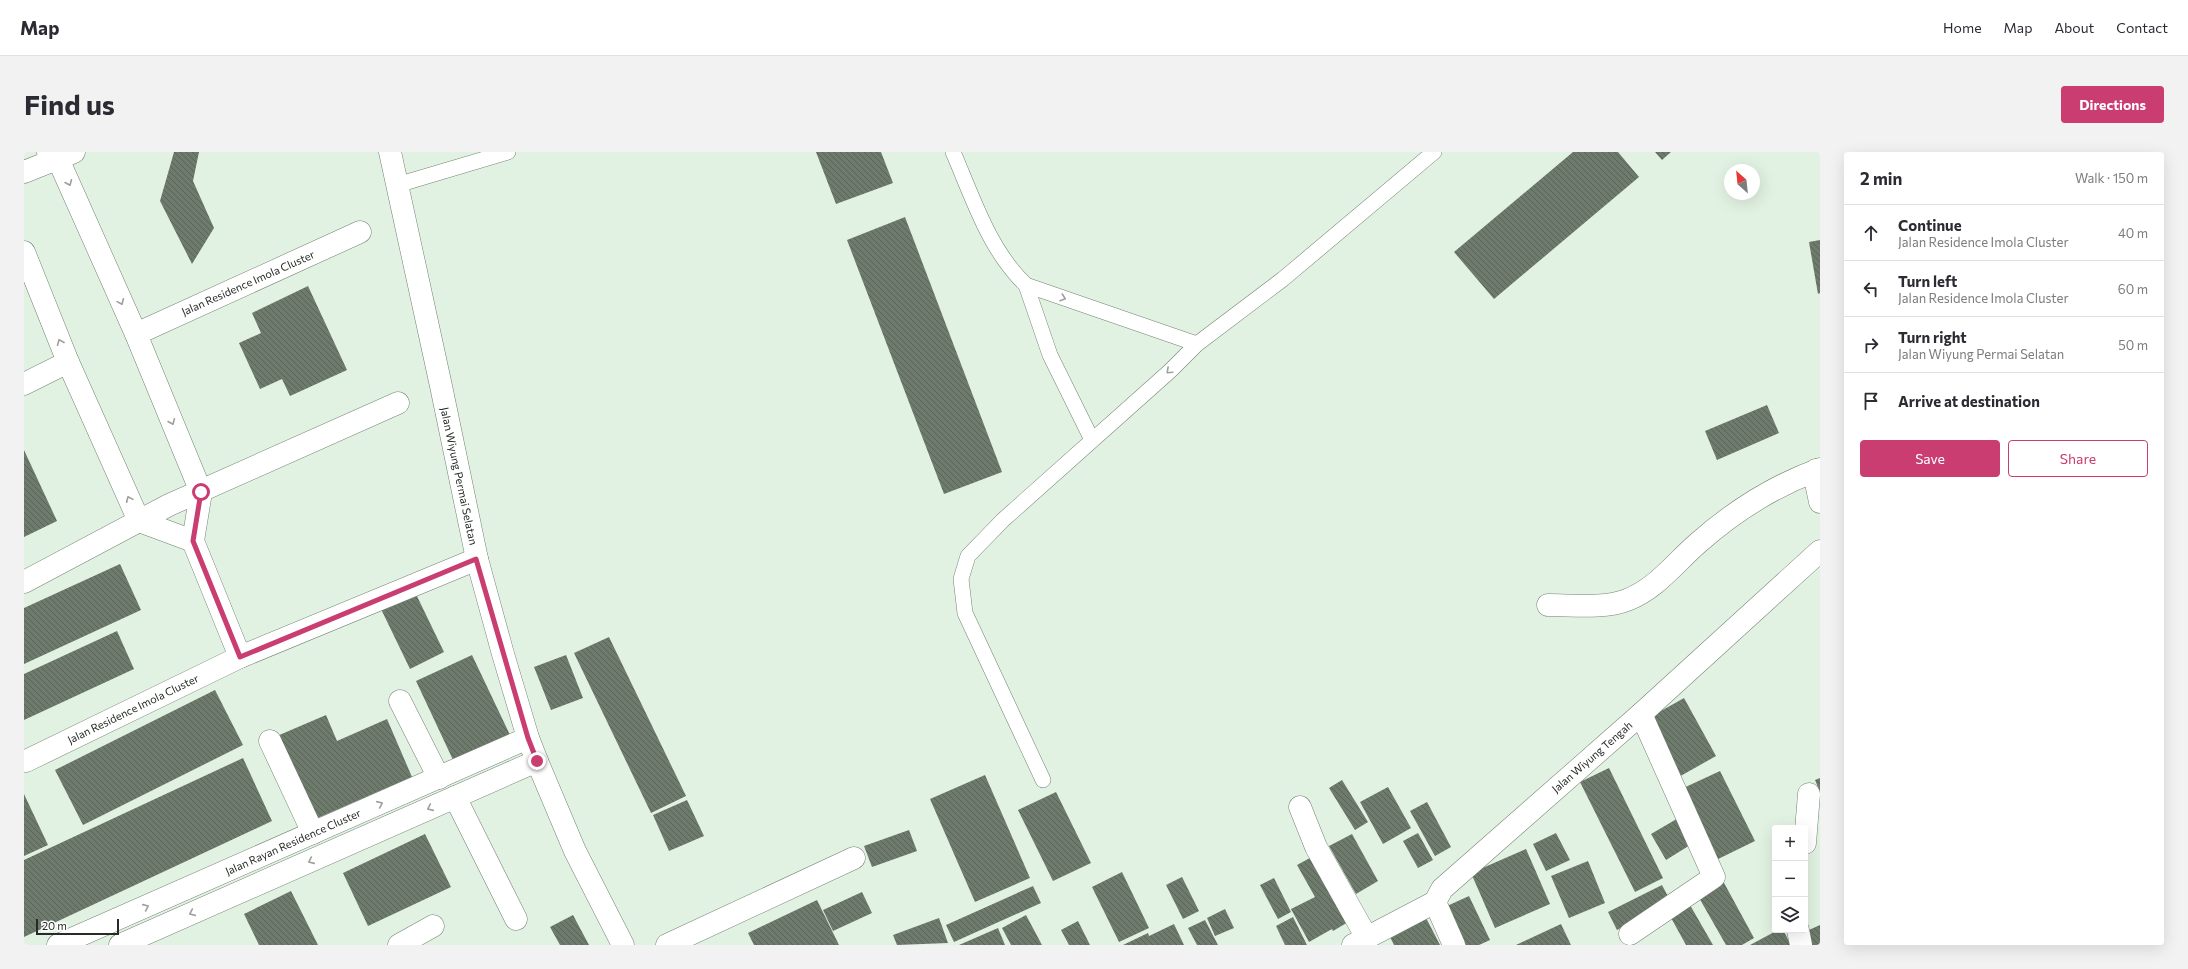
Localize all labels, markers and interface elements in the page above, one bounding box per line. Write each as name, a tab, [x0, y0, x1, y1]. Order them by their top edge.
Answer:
text: Map	[20, 16, 59, 39]
text: Home	[1943, 19, 1982, 36]
text: Map	[2004, 19, 2032, 36]
text: About	[2054, 19, 2094, 36]
text: Contact	[2116, 19, 2168, 36]
button: Directions	[2061, 86, 2164, 123]
text: Find us	[24, 87, 115, 121]
north arrow	[1724, 164, 1760, 200]
text: 2 min	[1860, 168, 1902, 189]
text: Walk · 150 m	[2075, 170, 2148, 186]
one-way arrow	[64, 180, 72, 187]
text: Continue	[1898, 216, 1962, 234]
icon: ahead	[1860, 222, 1882, 244]
text: 40 m	[2118, 225, 2148, 241]
text: Jalan Residence Imola Cluster	[1898, 234, 2069, 250]
street label: Jalan Residence Imola Cluster	[179, 247, 317, 319]
text: Turn left	[1898, 272, 1957, 290]
icon: left	[1860, 278, 1882, 300]
text: 60 m	[2118, 281, 2148, 297]
text: Jalan Residence Imola Cluster	[1898, 290, 2069, 306]
one-way arrow	[1059, 293, 1066, 302]
one-way arrow	[117, 298, 125, 305]
text: Turn right	[1898, 328, 1967, 346]
icon: right	[1860, 334, 1882, 356]
text: 50 m	[2118, 337, 2148, 353]
one-way arrow	[57, 338, 65, 345]
text: Jalan Wiyung Permai Selatan	[1898, 346, 2064, 362]
one-way arrow	[1166, 367, 1174, 374]
icon: arrive	[1860, 390, 1882, 412]
text: Arrive at destination	[1898, 392, 2040, 410]
street label: Jalan Wiyung Permai Selatan	[438, 406, 480, 546]
one-way arrow	[168, 418, 176, 425]
button: Save	[1860, 440, 2000, 477]
button: Share	[2008, 440, 2148, 477]
route start	[192, 483, 210, 501]
one-way arrow	[126, 496, 134, 504]
street label: Jalan Residence Imola Cluster	[65, 671, 201, 747]
street label: Jalan Wiyung Tengah	[1549, 718, 1635, 796]
route end	[528, 752, 546, 770]
one-way arrow	[376, 800, 383, 808]
one-way arrow	[427, 804, 434, 812]
street label: Jalan Rayan Residence Cluster	[223, 805, 364, 878]
map controls	[1772, 825, 1808, 933]
button: +	[1772, 825, 1808, 861]
one-way arrow	[308, 856, 315, 864]
button: −	[1772, 861, 1808, 897]
button: layers	[1772, 897, 1808, 933]
one-way arrow	[141, 904, 149, 912]
one-way arrow	[189, 909, 196, 917]
scale bar	[36, 917, 119, 936]
text: 20 m	[42, 919, 67, 932]

